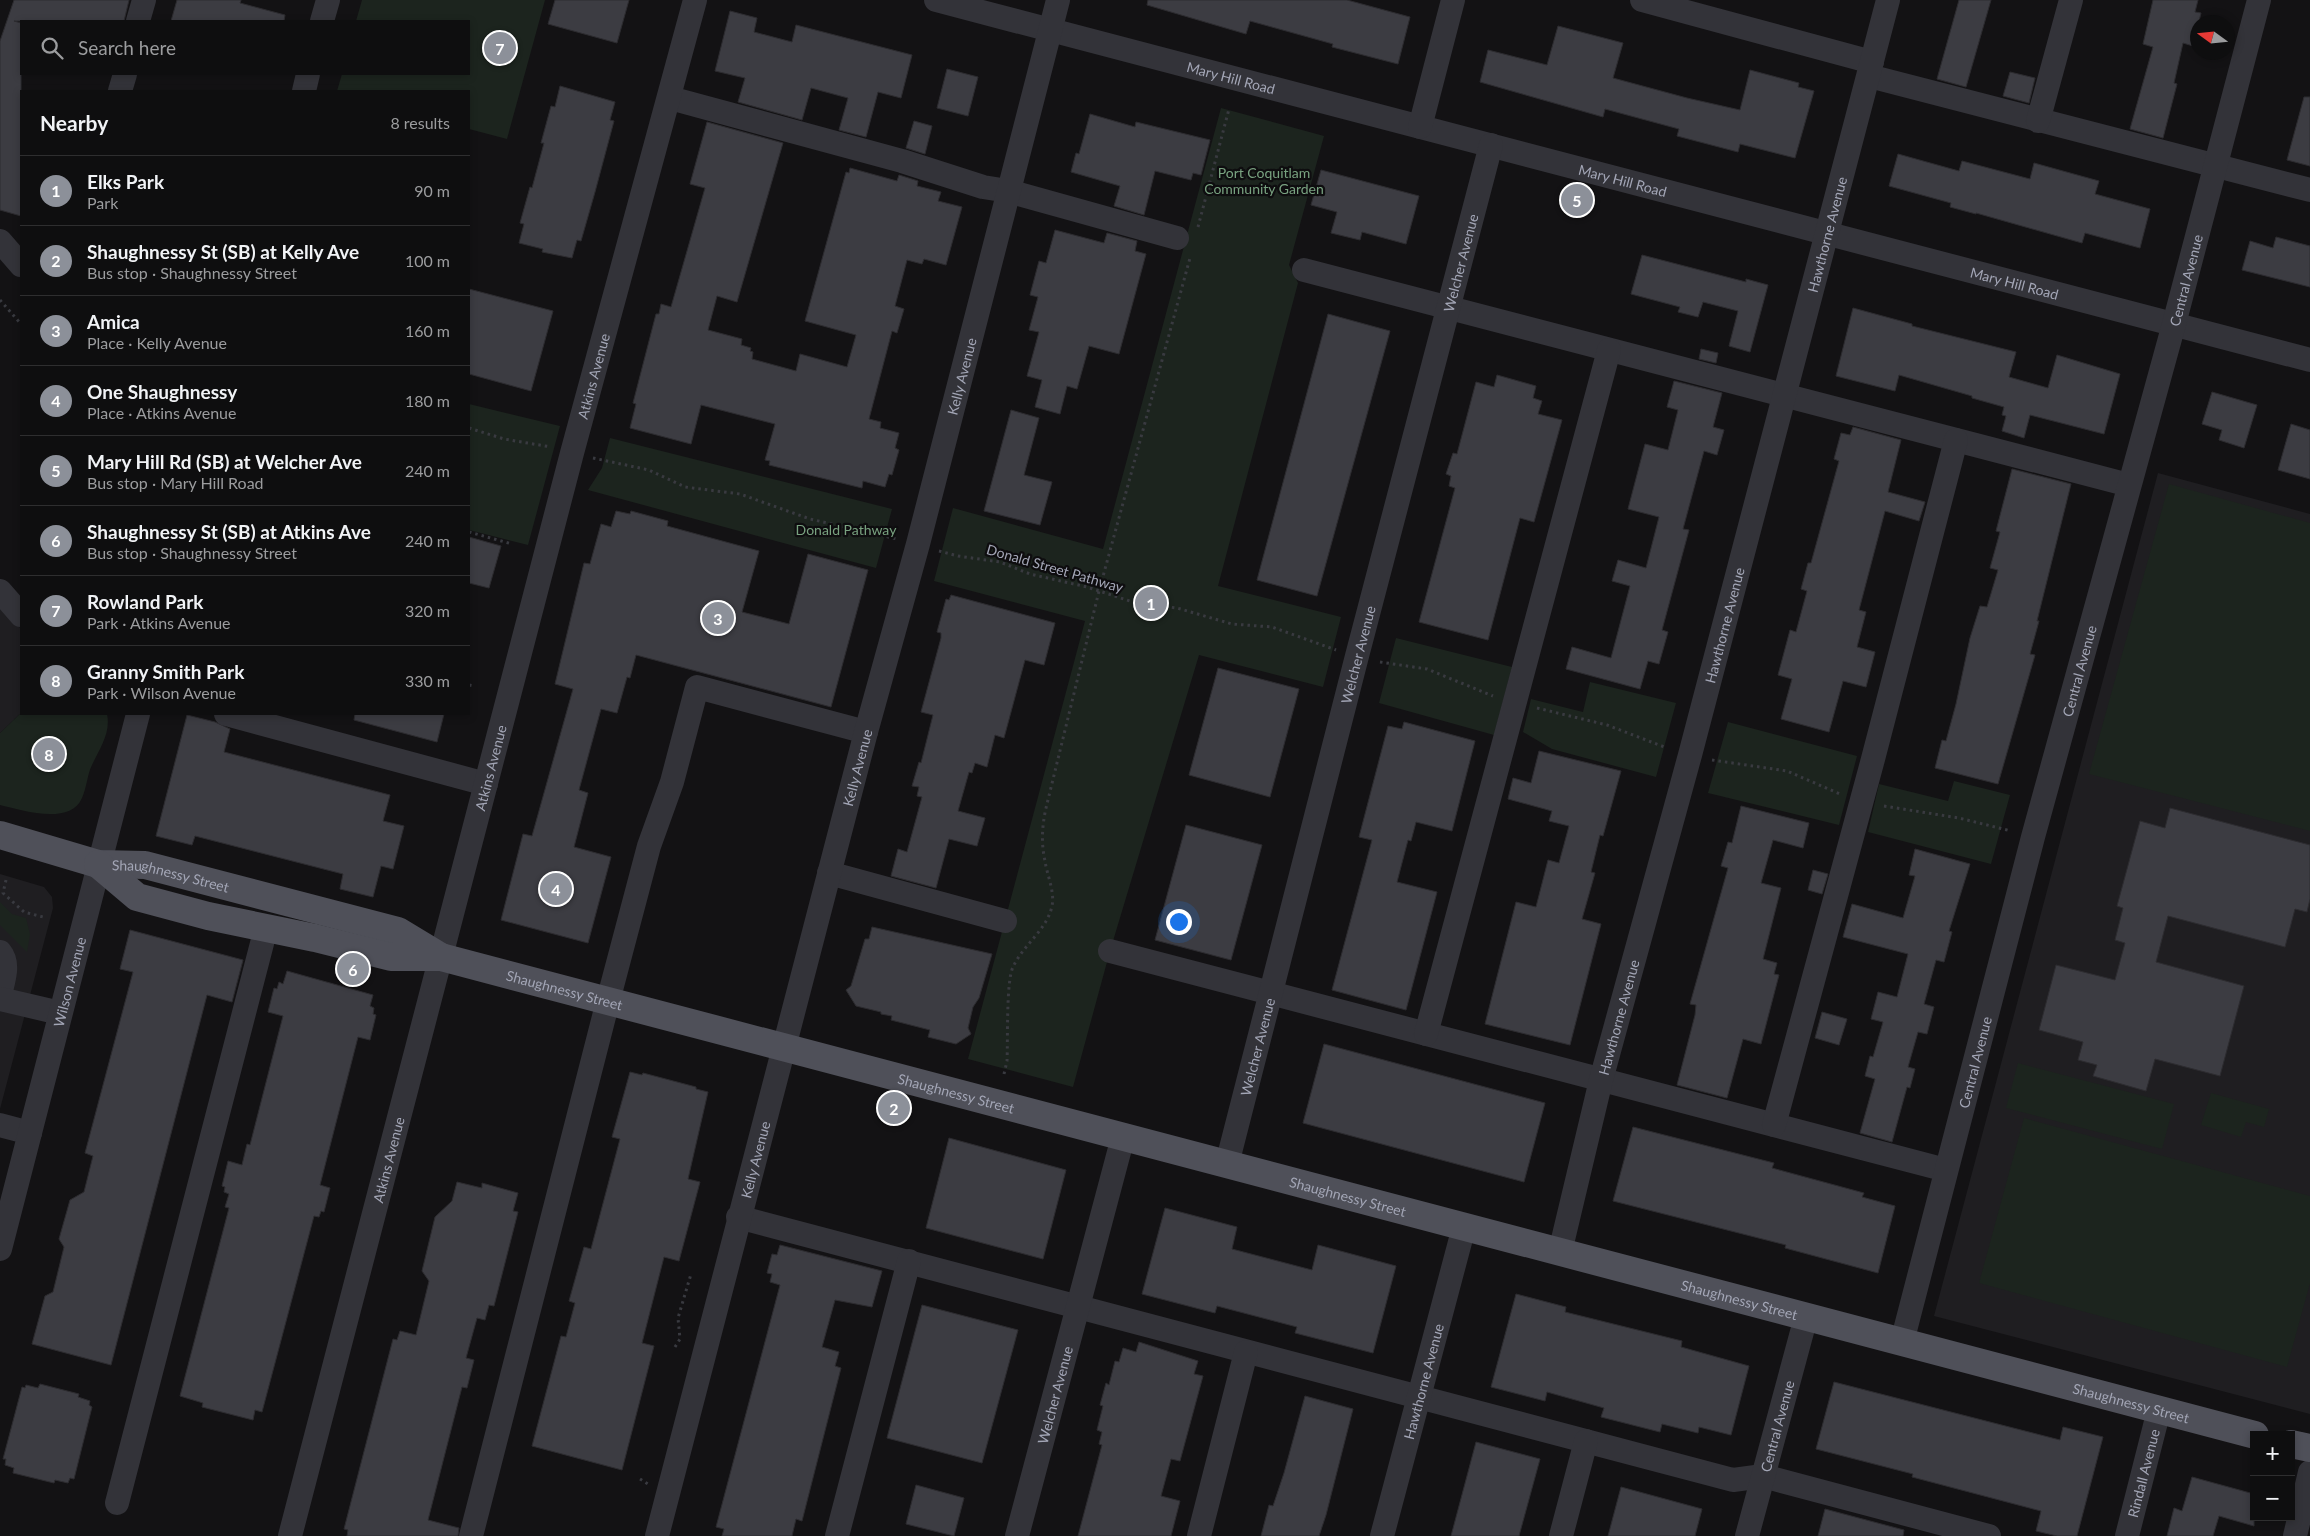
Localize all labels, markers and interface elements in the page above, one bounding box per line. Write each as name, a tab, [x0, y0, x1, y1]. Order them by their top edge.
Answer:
north arrow	[2190, 15, 2235, 60]
search box	[20, 20, 470, 75]
pin: 7	[484, 29, 516, 67]
icon: search	[38, 34, 66, 62]
text: Search here	[78, 36, 176, 59]
street label: Mary Hill Road	[1185, 58, 1277, 97]
text: Nearby	[40, 110, 108, 135]
text: 8 results	[390, 113, 450, 132]
street label: Mary Hill Road	[1577, 160, 1669, 200]
park label: Port Coquitlam Community Garden	[1204, 164, 1324, 197]
text: Elks Park	[87, 170, 164, 193]
street label: Hawthorne Avenue	[1803, 175, 1850, 294]
text: 1	[51, 181, 61, 200]
text: 90 m	[414, 181, 450, 200]
pin: 5	[1561, 181, 1593, 219]
text: Park	[87, 193, 118, 212]
street label: Welcher Avenue	[1439, 212, 1481, 314]
street label: Central Avenue	[2165, 233, 2206, 328]
text: Shaughnessy St (SB) at Kelly Ave	[87, 240, 359, 263]
text: 2	[51, 251, 61, 270]
text: 100 m	[405, 251, 450, 270]
text: Bus stop · Shaughnessy Street	[87, 263, 297, 282]
street label: Mary Hill Road	[1969, 263, 2061, 302]
text: Amica	[87, 310, 140, 333]
text: 3	[51, 321, 61, 340]
text: 160 m	[405, 321, 450, 340]
street label: Atkins Avenue	[573, 331, 613, 421]
text: Place · Kelly Avenue	[87, 333, 227, 352]
street label: Kelly Avenue	[943, 336, 979, 417]
text: One Shaughnessy	[87, 380, 237, 403]
text: 4	[51, 391, 61, 410]
text: 180 m	[405, 391, 450, 410]
text: Place · Atkins Avenue	[87, 403, 237, 422]
text: Mary Hill Rd (SB) at Welcher Ave	[87, 450, 362, 473]
text: 5	[51, 461, 61, 480]
text: 240 m	[405, 461, 450, 480]
text: Bus stop · Mary Hill Road	[87, 473, 264, 492]
text: Shaughnessy St (SB) at Atkins Ave	[87, 520, 371, 543]
park label: Donald Pathway	[796, 521, 897, 538]
text: 6	[51, 531, 61, 550]
text: 240 m	[405, 531, 450, 550]
street label: Donald Street Pathway	[985, 540, 1126, 596]
text: Bus stop · Shaughnessy Street	[87, 543, 297, 562]
street label: Hawthorne Avenue	[1701, 565, 1747, 685]
pin: 1	[1135, 584, 1167, 622]
text: Rowland Park	[87, 590, 203, 613]
pin: 3	[702, 599, 734, 637]
text: 7	[51, 601, 61, 620]
text: 320 m	[405, 601, 450, 620]
street label: Welcher Avenue	[1337, 604, 1378, 705]
text: Park · Atkins Avenue	[87, 613, 231, 632]
street label: Central Avenue	[2058, 623, 2099, 719]
text: Granny Smith Park	[87, 660, 244, 683]
text: 8	[51, 671, 61, 690]
text: 330 m	[405, 671, 450, 690]
text: Park · Wilson Avenue	[87, 683, 236, 702]
street label: Atkins Avenue	[471, 723, 509, 812]
street label: Kelly Avenue	[839, 727, 875, 808]
pin: 8	[33, 735, 65, 773]
street label: Shaughnessy Street	[112, 856, 231, 895]
pin: 4	[540, 870, 572, 908]
your location	[1166, 909, 1192, 935]
street label: Wilson Avenue	[49, 935, 89, 1029]
pin: 6	[337, 950, 369, 988]
street label: Hawthorne Avenue	[1594, 957, 1642, 1077]
street label: Shaughnessy Street	[505, 966, 625, 1013]
street label: Welcher Avenue	[1236, 996, 1278, 1098]
street label: Central Avenue	[1955, 1015, 1995, 1110]
street label: Shaughnessy Street	[896, 1069, 1016, 1116]
pin: 2	[878, 1089, 910, 1127]
street label: Atkins Avenue	[369, 1115, 407, 1204]
street label: Kelly Avenue	[737, 1119, 773, 1200]
street label: Shaughnessy Street	[1288, 1172, 1408, 1219]
street label: Shaughnessy Street	[1679, 1276, 1800, 1323]
street label: Hawthorne Avenue	[1400, 1322, 1447, 1441]
street label: Welcher Avenue	[1033, 1344, 1076, 1446]
street label: Central Avenue	[1756, 1378, 1797, 1474]
street label: Shaughnessy Street	[2071, 1379, 2191, 1426]
street label: Rindall Avenue	[2124, 1427, 2162, 1519]
map controls	[2250, 1431, 2295, 1521]
button: +	[2250, 1431, 2295, 1476]
button: −	[2250, 1476, 2295, 1521]

